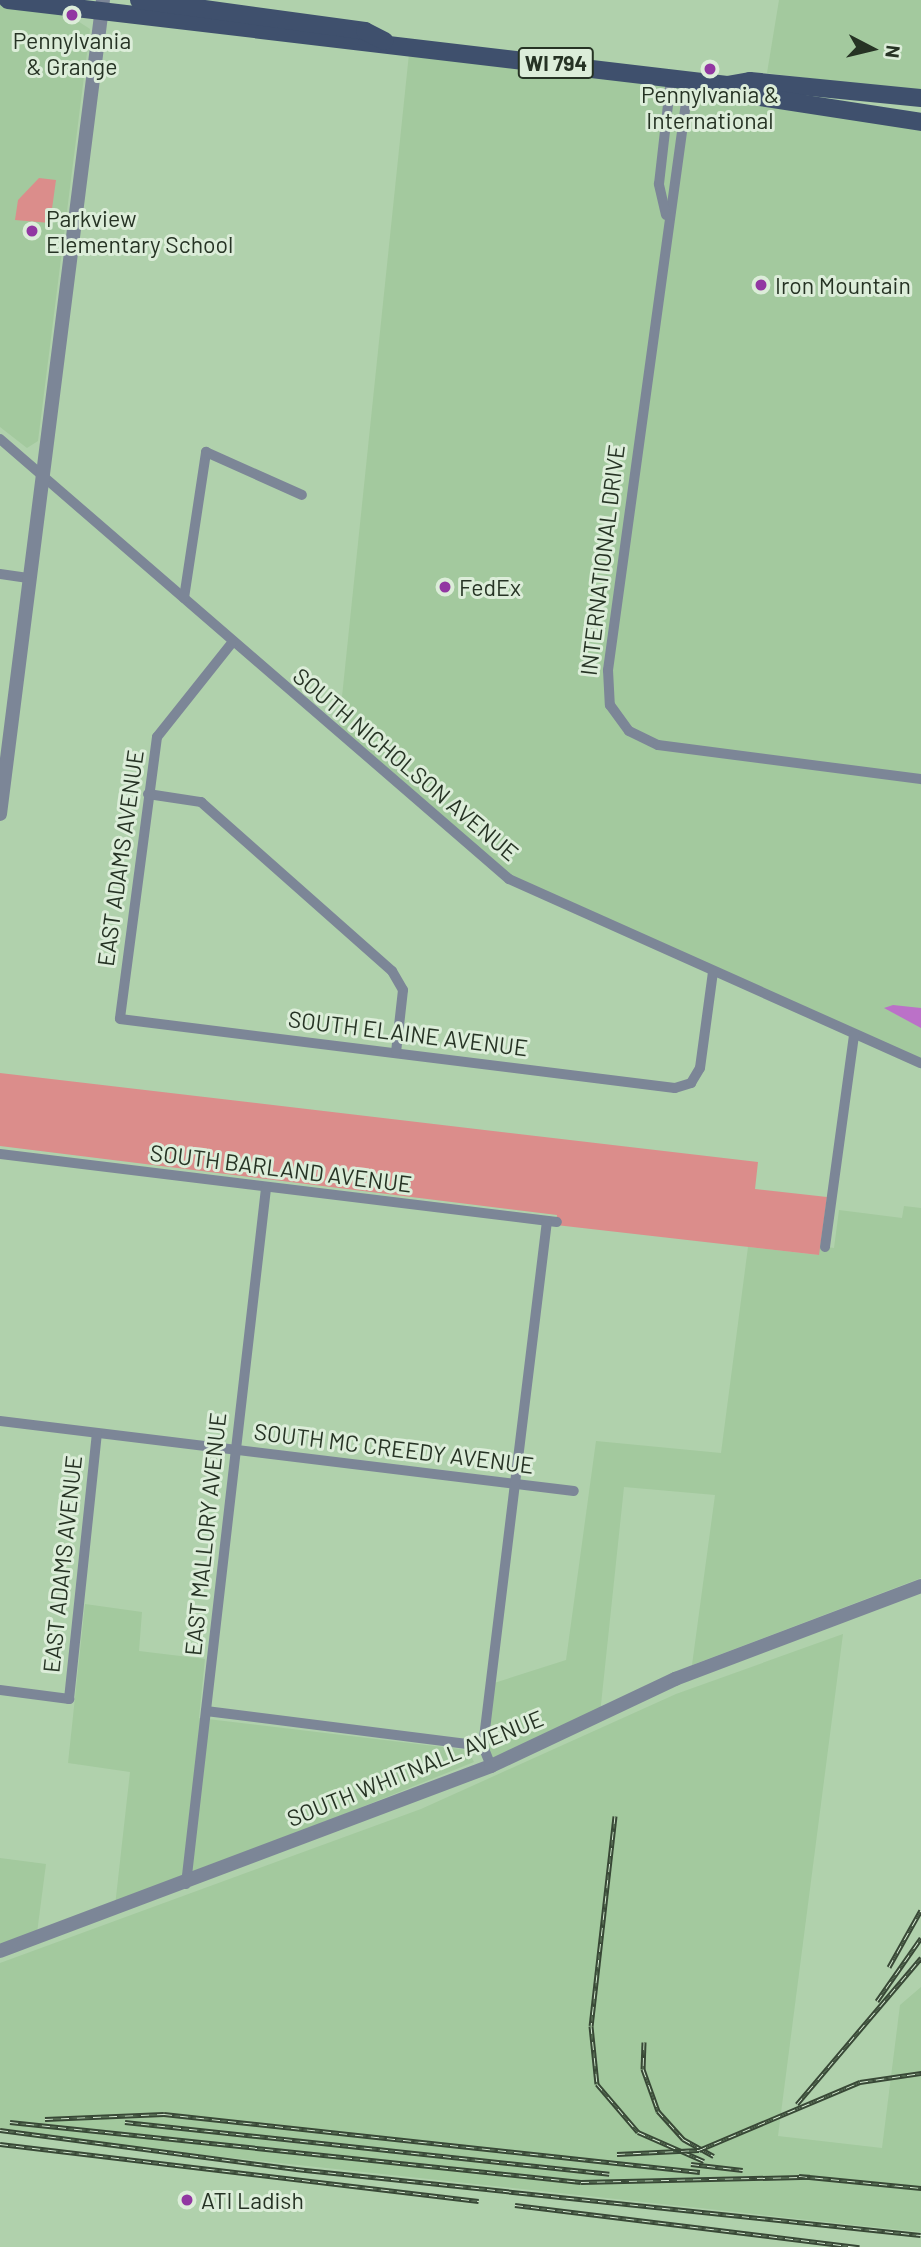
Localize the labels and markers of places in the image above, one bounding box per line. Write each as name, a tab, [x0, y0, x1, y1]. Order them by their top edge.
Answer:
marker: Pennylvania & Grange	[64, 7, 80, 23]
place label: Pennylvania & Grange	[13, 26, 131, 80]
marker: Pennylvania & International	[702, 61, 718, 77]
place label: Pennylvania & International	[641, 80, 779, 134]
place label: Parkview Elementary School	[46, 204, 233, 258]
marker: Parkview Elementary School	[24, 223, 40, 239]
place label: Iron Mountain	[775, 271, 911, 299]
marker: Iron Mountain	[753, 277, 769, 293]
place label: FedEx	[459, 573, 521, 601]
marker: FedEx	[437, 579, 453, 595]
place label: ATI Ladish	[201, 2186, 304, 2214]
marker: ATI Ladish	[179, 2192, 195, 2208]

